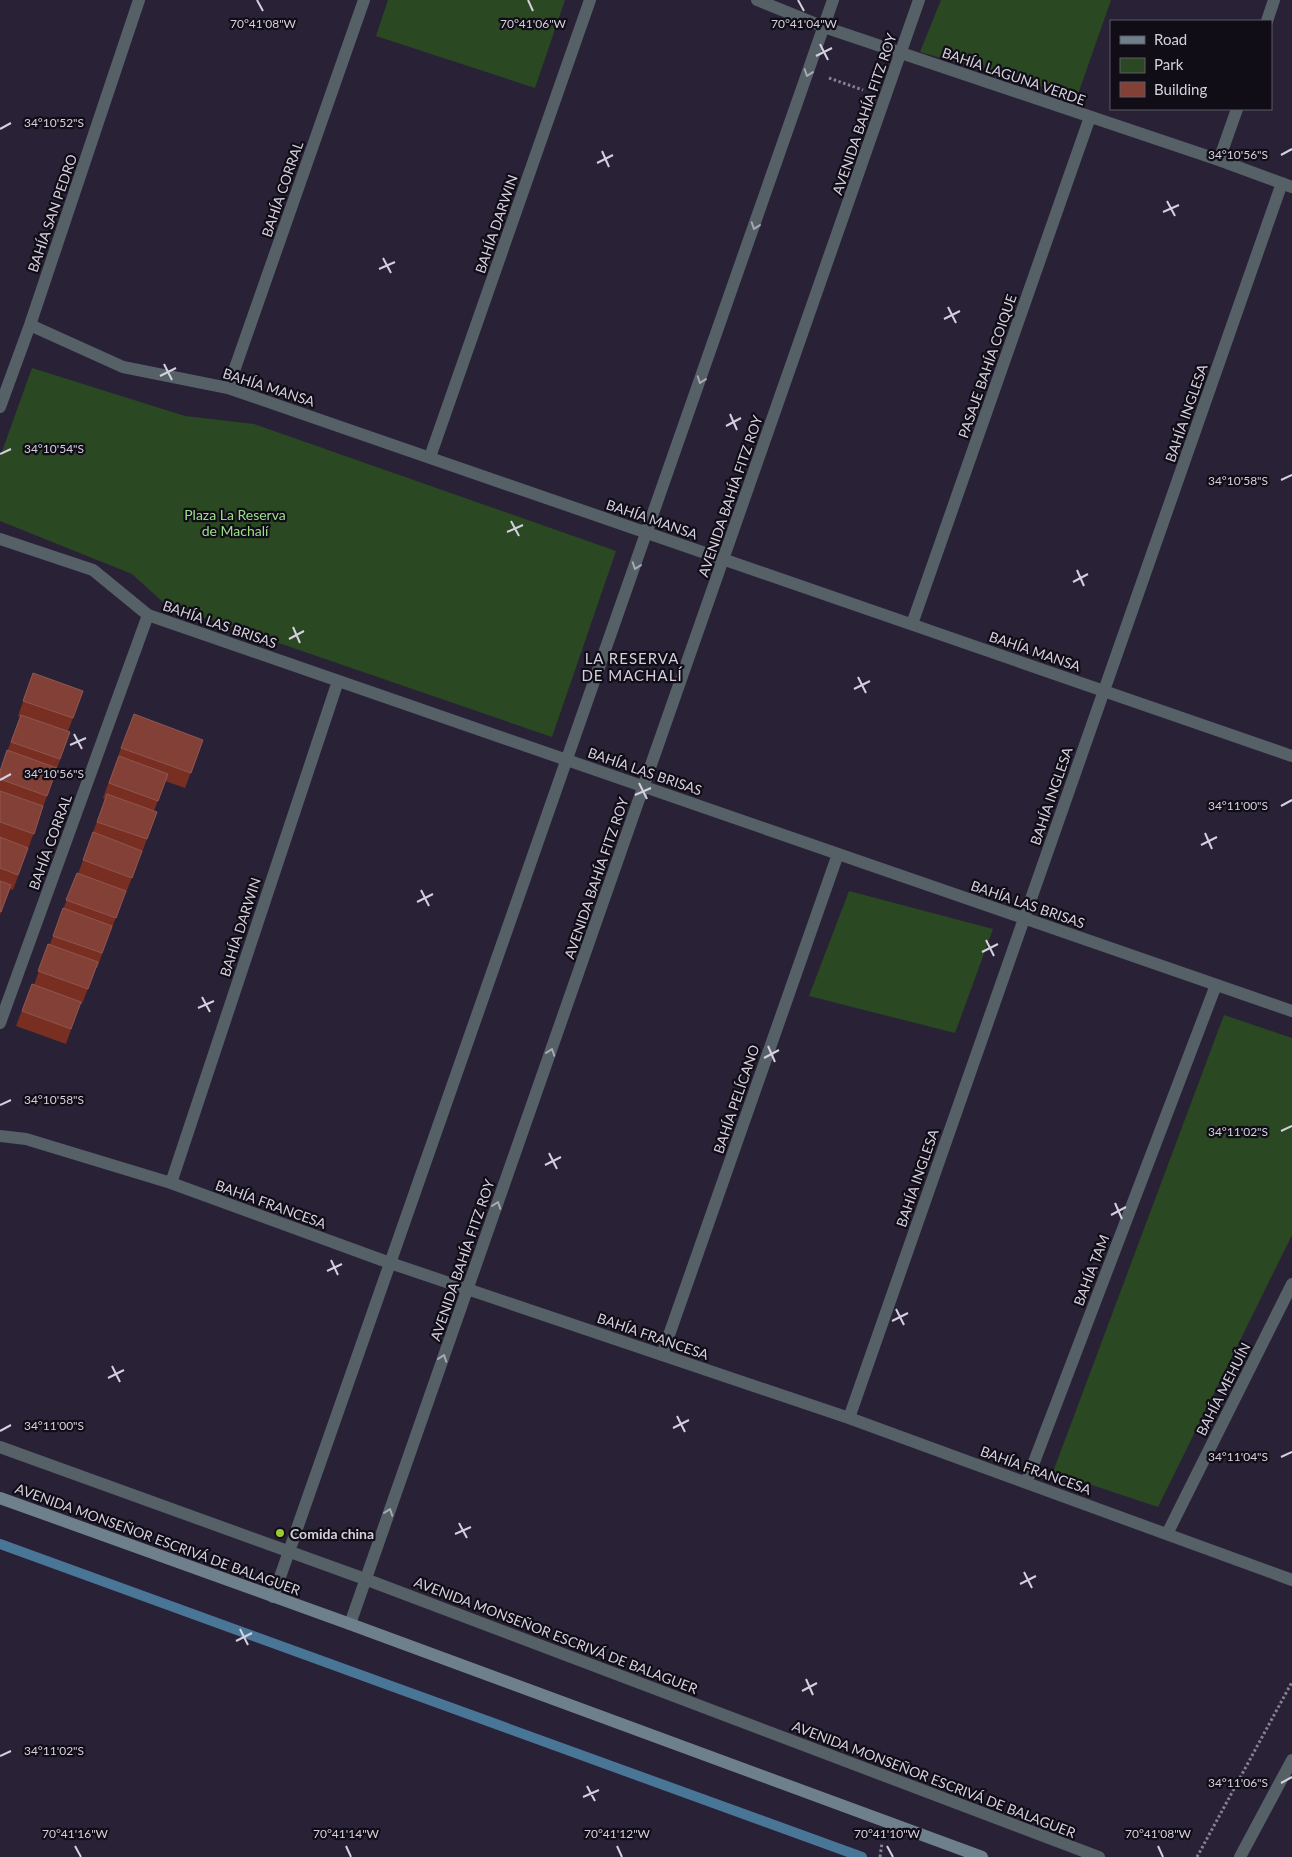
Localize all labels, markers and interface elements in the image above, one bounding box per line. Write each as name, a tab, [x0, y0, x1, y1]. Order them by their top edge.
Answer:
text: 70°41'08"W	[230, 16, 297, 31]
text: 70°41'06"W	[500, 16, 567, 31]
text: 70°41'04"W	[771, 16, 838, 31]
legend	[1110, 20, 1272, 110]
text: Road	[1154, 30, 1187, 48]
street label: AVENIDA BAHÍA FITZ ROY	[828, 31, 900, 197]
street label: BAHÍA LAGUNA VERDE	[940, 43, 1088, 109]
text: Park	[1154, 55, 1184, 73]
one-way arrow	[804, 68, 814, 77]
text: Building	[1154, 80, 1207, 98]
text: 34°10'52"S	[24, 115, 84, 130]
street label: BAHÍA CORRAL	[258, 139, 306, 239]
text: 34°10'56"S	[1208, 147, 1268, 162]
street label: BAHÍA SAN PEDRO	[24, 152, 80, 274]
street label: BAHÍA DARWIN	[471, 172, 521, 276]
one-way arrow	[751, 222, 761, 230]
street label: PASAJE BAHÍA COIQUE	[954, 292, 1020, 440]
street label: BAHÍA INGLESA	[1161, 361, 1211, 464]
street label: BAHÍA MANSA	[221, 364, 318, 410]
one-way arrow	[697, 375, 707, 383]
street label: AVENIDA BAHÍA FITZ ROY	[694, 413, 766, 579]
text: 34°10'54"S	[24, 441, 84, 456]
text: 34°10'58"S	[1208, 473, 1268, 488]
street label: BAHÍA MANSA	[604, 495, 700, 543]
park label: Plaza La Reserva de Machalí	[184, 506, 286, 539]
one-way arrow	[631, 561, 641, 570]
street label: BAHÍA LAS BRISAS	[161, 596, 279, 652]
street label: BAHÍA MANSA	[987, 627, 1083, 675]
district label: LA RESERVA DE MACHALÍ	[581, 649, 683, 684]
street label: BAHÍA LAS BRISAS	[586, 743, 704, 799]
street label: BAHÍA INGLESA	[1026, 744, 1076, 847]
text: 34°10'56"S	[24, 766, 84, 781]
street label: BAHÍA CORRAL	[25, 792, 75, 892]
street label: AVENIDA BAHÍA FITZ ROY	[560, 795, 632, 961]
text: 34°11'00"S	[1208, 798, 1268, 813]
street label: BAHÍA DARWIN	[216, 875, 264, 979]
street label: BAHÍA LAS BRISAS	[969, 876, 1087, 932]
street label: BAHÍA PELÍCANO	[709, 1042, 763, 1156]
one-way arrow	[545, 1048, 555, 1056]
text: 34°10'58"S	[24, 1092, 84, 1107]
text: 34°11'02"S	[1208, 1124, 1268, 1139]
street label: BAHÍA INGLESA	[892, 1126, 942, 1229]
street label: BAHÍA FRANCESA	[213, 1176, 329, 1232]
street label: AVENIDA BAHÍA FITZ ROY	[426, 1177, 498, 1343]
one-way arrow	[491, 1201, 501, 1210]
street label: BAHÍA TAM	[1070, 1232, 1112, 1308]
street label: BAHÍA FRANCESA	[595, 1309, 711, 1363]
street label: BAHÍA MEHUÍN	[1192, 1340, 1254, 1438]
one-way arrow	[437, 1355, 447, 1363]
text: 34°11'00"S	[24, 1418, 84, 1433]
street label: BAHÍA FRANCESA	[978, 1442, 1094, 1498]
text: 34°11'04"S	[1208, 1449, 1268, 1464]
street label: AVENIDA MONSEÑOR ESCRIVÁ DE BALAGUER	[13, 1479, 303, 1599]
one-way arrow	[383, 1508, 393, 1516]
place label: Comida china	[290, 1525, 374, 1542]
marker: Comida china	[274, 1527, 286, 1539]
street label: AVENIDA MONSEÑOR ESCRIVÁ DE BALAGUER	[412, 1573, 700, 1697]
street label: AVENIDA MONSEÑOR ESCRIVÁ DE BALAGUER	[790, 1717, 1078, 1841]
text: 34°11'02"S	[24, 1743, 84, 1758]
text: 34°11'06"S	[1208, 1775, 1268, 1790]
text: 70°41'16"W	[42, 1826, 109, 1841]
text: 70°41'14"W	[313, 1826, 380, 1841]
text: 70°41'12"W	[584, 1826, 651, 1841]
text: 70°41'10"W	[854, 1826, 921, 1841]
text: 70°41'08"W	[1125, 1826, 1192, 1841]

